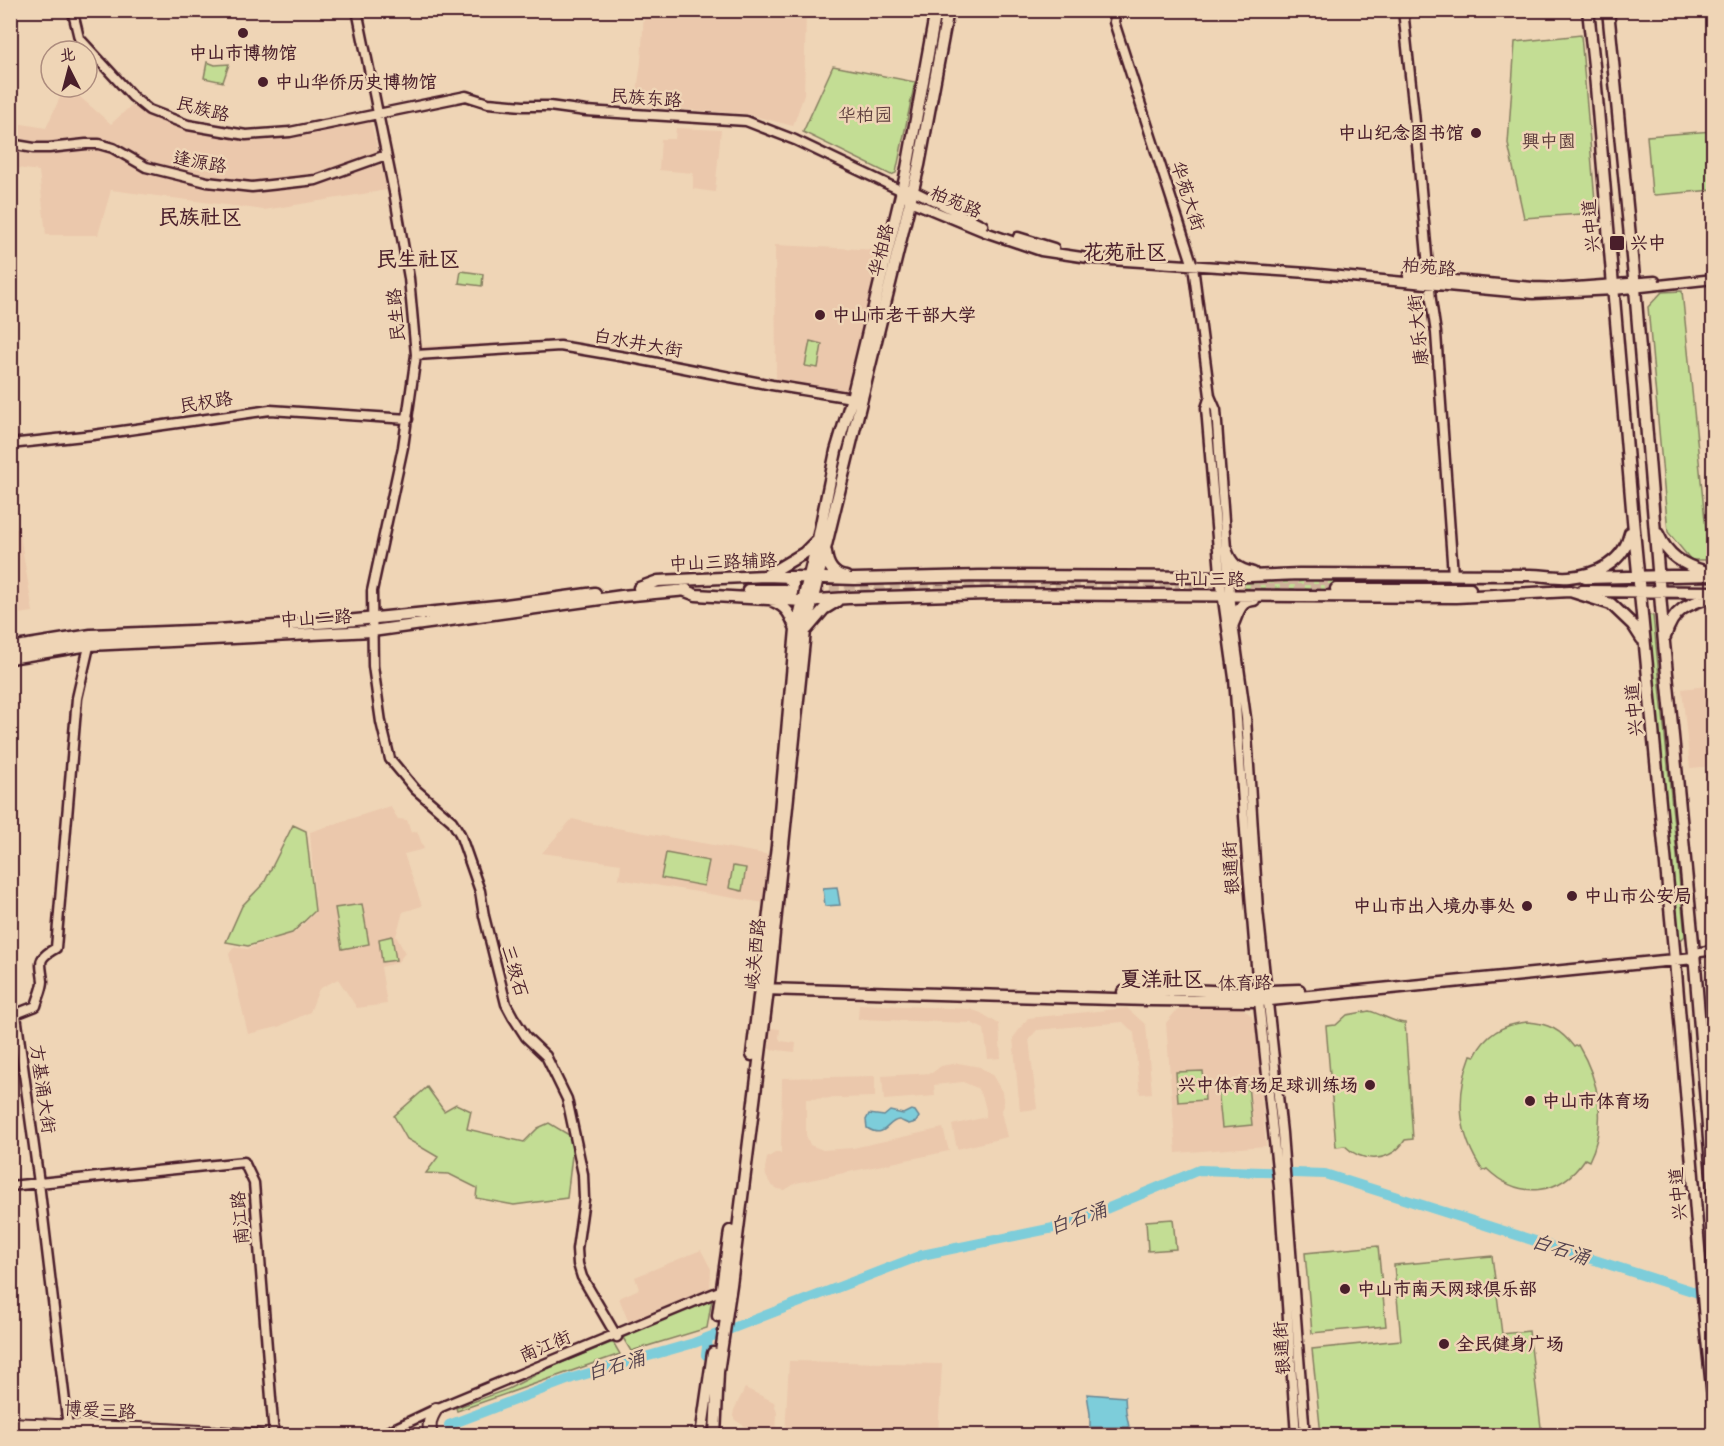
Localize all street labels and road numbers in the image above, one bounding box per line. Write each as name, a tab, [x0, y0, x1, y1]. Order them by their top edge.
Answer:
street label: 民族东路	[609, 83, 683, 112]
street label: 民族路	[174, 90, 232, 127]
street label: 逢源路	[171, 145, 229, 179]
street label: 华苑大街	[1165, 158, 1211, 234]
street label: 柏苑路	[926, 179, 986, 224]
street label: 兴中道	[1576, 198, 1605, 254]
street label: 华柏路	[862, 221, 899, 279]
street label: 柏苑路	[1401, 252, 1457, 281]
street label: 民生路	[381, 287, 410, 343]
street label: 康乐大街	[1401, 293, 1434, 367]
street label: 白水井大街	[592, 322, 685, 363]
street label: 民权路	[177, 385, 235, 418]
street label: 中山三路辅路	[669, 547, 777, 576]
street label: 中山三路	[1173, 565, 1245, 592]
street label: 中山二路	[279, 603, 353, 632]
street label: 兴中道	[1619, 682, 1648, 738]
street label: 银通街	[1216, 840, 1245, 896]
street label: 岐关西路	[738, 917, 771, 991]
street label: 三级石	[496, 941, 535, 1000]
street label: 体育路	[1218, 970, 1272, 995]
street label: 方基涌大街	[25, 1043, 62, 1135]
street label: 兴中道	[1663, 1166, 1692, 1222]
street label: 南江路	[225, 1190, 254, 1246]
street label: 银通街	[1267, 1320, 1296, 1376]
street label: 南江街	[515, 1323, 575, 1368]
street label: 博爱三路	[63, 1395, 137, 1424]

